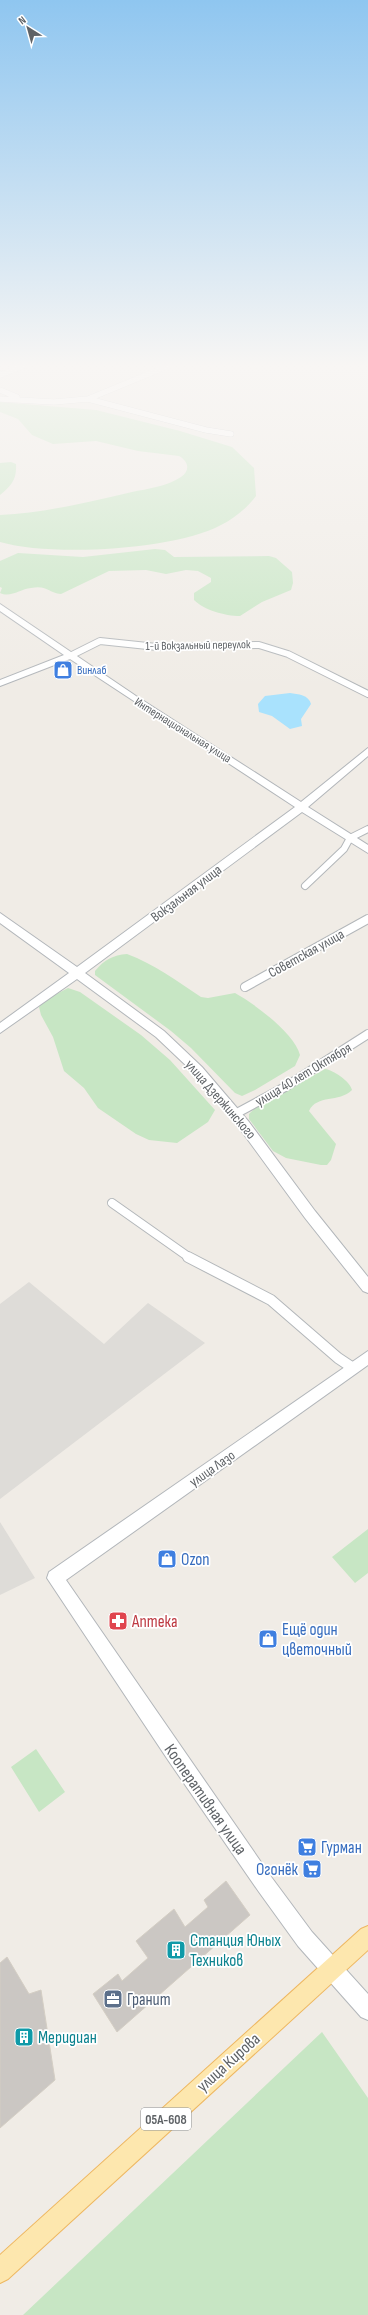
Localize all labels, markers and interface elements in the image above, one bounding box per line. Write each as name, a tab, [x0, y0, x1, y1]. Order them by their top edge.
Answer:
north arrow	[8, 8, 48, 48]
text: N	[16, 13, 29, 27]
street label: 1-й Вокзальный переулок	[145, 637, 251, 654]
shop icon: Винлаб	[52, 659, 74, 681]
place label: Винлаб	[77, 663, 106, 678]
street label: Интернациональная улица	[132, 695, 234, 767]
street label: Вокзальная улица	[148, 861, 225, 926]
street label: Советская улица	[265, 926, 347, 981]
street label: улица 40 лет Октября	[252, 1039, 355, 1110]
street label: улица Дзержинского	[182, 1056, 260, 1143]
street label: улица Лазо	[186, 1446, 239, 1490]
shop icon: Ozon	[156, 1548, 178, 1570]
place label: Ozon	[181, 1550, 210, 1570]
pharmacy icon: Аптека	[107, 1610, 129, 1632]
place label: Аптека	[131, 1612, 178, 1632]
place label: Ещё один цветочный	[282, 1620, 352, 1660]
shop icon: Ещё один цветочный	[257, 1628, 279, 1650]
street label: Кооперативная улица	[160, 1740, 251, 1859]
supermarket icon: Гурман	[296, 1836, 318, 1858]
place label: Гурман	[321, 1838, 362, 1858]
supermarket icon: Огонёк	[301, 1858, 323, 1880]
place label: Огонёк	[256, 1860, 299, 1880]
place label: Станция Юных Техников	[190, 1931, 282, 1971]
building icon: Станция Юных Техников	[165, 1939, 187, 1961]
office icon: Гранит	[102, 1988, 124, 2010]
place label: Гранит	[127, 1990, 171, 2010]
building icon: Меридиан	[13, 2026, 35, 2048]
place label: Меридиан	[38, 2028, 97, 2048]
street label: улица Кирова	[193, 2029, 264, 2096]
road number: 05А-608	[141, 2108, 191, 2130]

